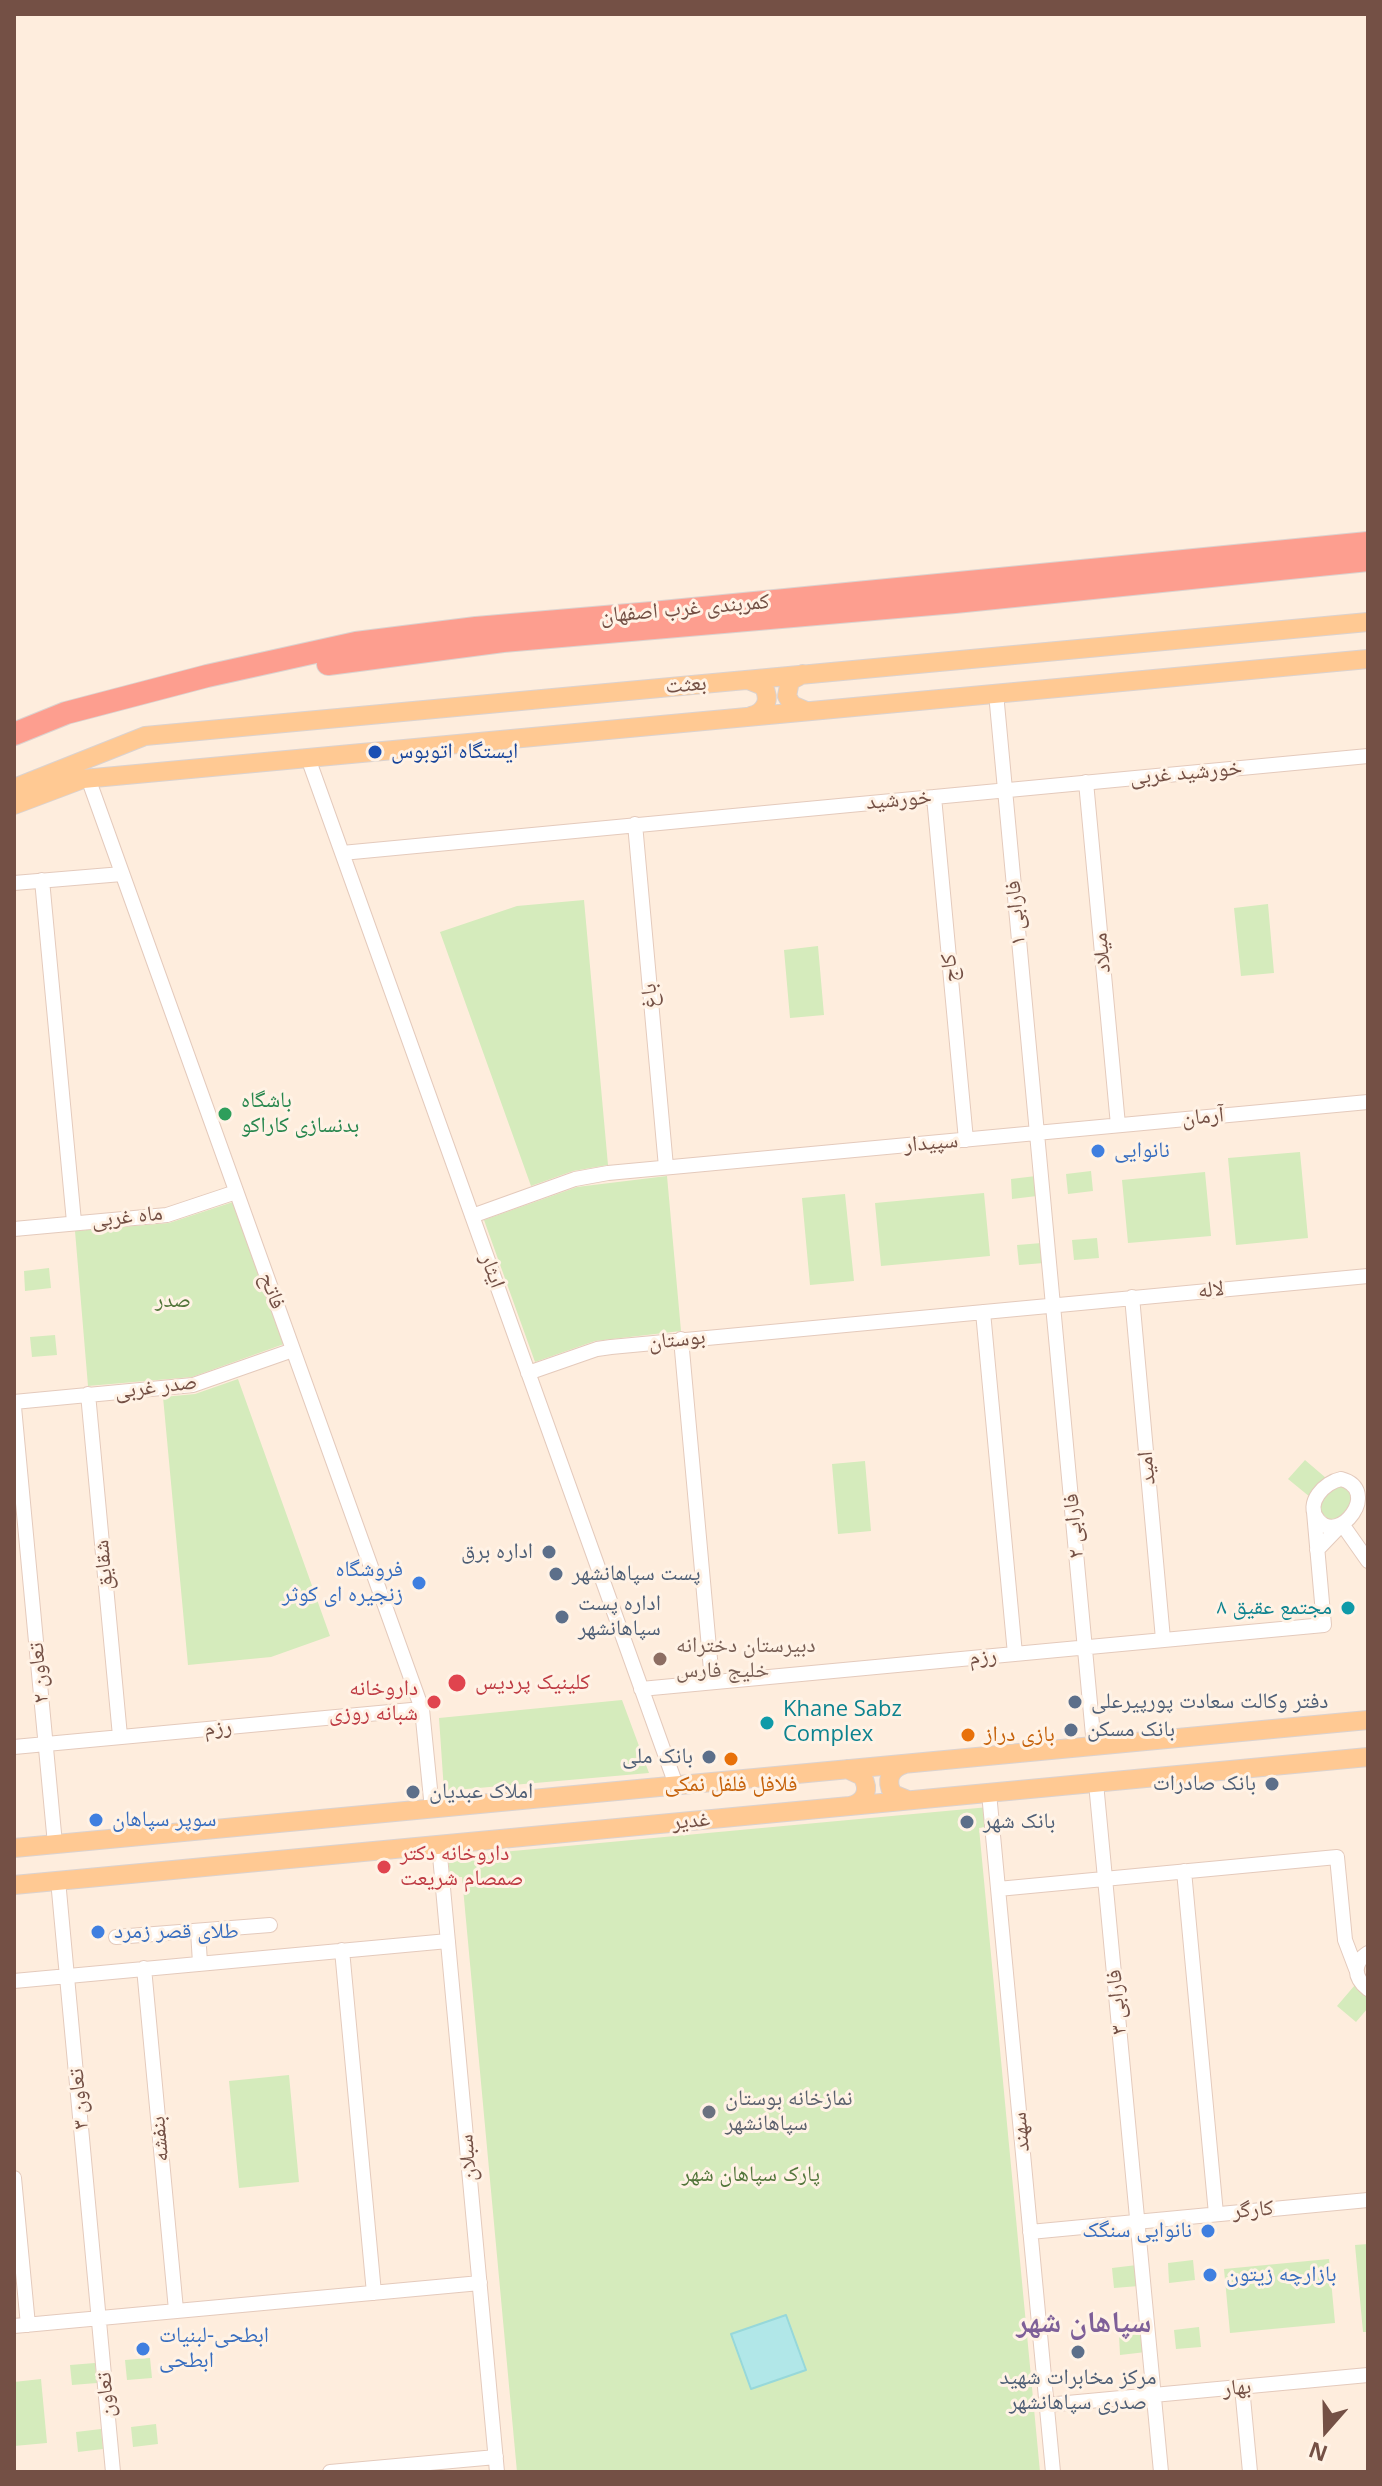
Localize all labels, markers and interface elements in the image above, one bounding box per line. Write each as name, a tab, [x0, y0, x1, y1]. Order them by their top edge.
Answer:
street label: کمربندی غرب اصفهان	[599, 588, 771, 630]
street label: بعثت	[664, 670, 708, 700]
place label: ایستگاه اتوبوس	[391, 739, 518, 765]
marker: ایستگاه اتوبوس	[366, 743, 384, 761]
street label: خورشید غربی	[1129, 755, 1243, 791]
street label: خورشید	[865, 784, 933, 816]
street label: فارابی ۱	[1000, 879, 1032, 947]
street label: میلاد	[1087, 932, 1117, 974]
street label: کاج	[936, 953, 964, 983]
street label: باغ	[636, 982, 664, 1010]
place label: باشگاه بدنسازی کاراکو	[241, 1088, 359, 1140]
street label: آرمان	[1181, 1102, 1225, 1132]
marker: باشگاه بدنسازی کاراکو	[216, 1105, 234, 1123]
street label: سپیدار	[903, 1127, 959, 1159]
place label: نانوایی	[1114, 1138, 1170, 1164]
marker: نانوایی	[1089, 1142, 1107, 1160]
street label: ماه غربی	[90, 1200, 164, 1234]
street label: ایثار	[474, 1250, 510, 1292]
street label: فاتح	[253, 1269, 291, 1313]
street label: لاله	[1197, 1276, 1225, 1304]
park label: صدر	[155, 1288, 191, 1314]
street label: بوستان	[647, 1324, 707, 1356]
street label: صدر غربی	[113, 1369, 199, 1405]
street label: امید	[1132, 1450, 1162, 1486]
street label: فارابی ۲	[1058, 1492, 1090, 1560]
street label: شقایق	[89, 1539, 119, 1591]
place label: اداره برق	[461, 1539, 533, 1565]
marker: اداره برق	[540, 1543, 558, 1561]
place label: فروشگاه زنجیره ای کوثر	[282, 1557, 403, 1608]
place label: پست سپاهانشهر	[572, 1561, 700, 1587]
marker: پست سپاهانشهر	[547, 1565, 565, 1583]
marker: فروشگاه زنجیره ای کوثر	[410, 1574, 428, 1592]
place label: اداره پست سپاهانشهر	[578, 1591, 661, 1642]
place label: مجتمع عقیق ۸	[1217, 1595, 1332, 1621]
marker: مجتمع عقیق ۸	[1339, 1599, 1357, 1617]
marker: اداره پست سپاهانشهر	[553, 1608, 571, 1626]
place label: دبیرستان دخترانه خلیج فارس	[676, 1633, 816, 1684]
street label: تعاون ۲	[23, 1641, 55, 1705]
street label: رزم	[968, 1643, 998, 1671]
marker: دبیرستان دخترانه خلیج فارس	[651, 1650, 669, 1668]
place label: کلینیک پردیس	[475, 1670, 590, 1696]
marker: کلینیک پردیس	[446, 1672, 468, 1694]
place label: داروخانه شبانه روزی	[329, 1676, 418, 1728]
place label: دفتر وکالت سعادت پورپیرعلی	[1091, 1689, 1328, 1715]
marker: داروخانه شبانه روزی	[425, 1693, 443, 1711]
marker: دفتر وکالت سعادت پورپیرعلی	[1066, 1693, 1084, 1711]
place label: Khane Sabz Complex	[783, 1697, 902, 1748]
street label: رزم	[203, 1714, 233, 1742]
marker: Khane Sabz Complex	[758, 1714, 776, 1732]
place label: بانک مسکن	[1087, 1717, 1175, 1743]
marker: بانک مسکن	[1062, 1721, 1080, 1739]
place label: بازی دراز	[984, 1722, 1055, 1748]
marker: بازی دراز	[959, 1726, 977, 1744]
place label: بانک ملی	[622, 1744, 693, 1770]
marker: بانک ملی	[700, 1748, 718, 1766]
marker: فلافل فلفل نمکی	[722, 1750, 740, 1768]
place label: بانک صادرات	[1153, 1771, 1256, 1797]
place label: فلافل فلفل نمکی	[665, 1772, 797, 1798]
marker: بانک صادرات	[1263, 1775, 1281, 1793]
place label: املاک عبدیان	[429, 1779, 533, 1805]
marker: املاک عبدیان	[404, 1783, 422, 1801]
street label: غدیر	[671, 1806, 711, 1836]
place label: سوپر سپاهان	[112, 1807, 217, 1833]
place label: بانک شهر	[983, 1809, 1055, 1835]
marker: سوپر سپاهان	[87, 1811, 105, 1829]
marker: بانک شهر	[958, 1813, 976, 1831]
place label: داروخانه دکتر صمصام شریعت	[400, 1841, 524, 1892]
marker: داروخانه دکتر صمصام شریعت	[375, 1858, 393, 1876]
place label: طلای قصر زمرد	[114, 1919, 239, 1945]
marker: طلای قصر زمرد	[89, 1923, 107, 1941]
street label: فارابی ۳	[1101, 1968, 1133, 2036]
street label: تعاون ۳	[63, 2067, 95, 2131]
place label: نمازخانه بوستان سپاهانشهر	[725, 2086, 853, 2138]
marker: نمازخانه بوستان سپاهانشهر	[700, 2103, 718, 2121]
street label: سهند	[1006, 2111, 1036, 2153]
street label: بنفشه	[145, 2115, 175, 2163]
street label: سبلان	[453, 2133, 483, 2183]
park label: پارک سپاهان شهر	[682, 2162, 820, 2188]
street label: کارگر	[1231, 2195, 1275, 2225]
place label: نانوایی سنگک	[1082, 2218, 1192, 2244]
marker: نانوایی سنگک	[1199, 2222, 1217, 2240]
place label: بازارچه زیتون	[1226, 2262, 1337, 2288]
marker: بازارچه زیتون	[1201, 2266, 1219, 2284]
district label: سپاهان شهر	[1016, 2305, 1152, 2341]
place label: ابطحی-لبنیات ابطحی	[159, 2323, 269, 2374]
marker: ابطحی-لبنیات ابطحی	[134, 2340, 152, 2358]
marker: مرکز مخابرات شهید صدری سپاهانشهر	[1069, 2343, 1087, 2361]
place label: مرکز مخابرات شهید صدری سپاهانشهر	[1000, 2365, 1156, 2416]
street label: تعاون	[91, 2371, 121, 2419]
street label: بهار	[1222, 2374, 1252, 2402]
north arrow	[1286, 2390, 1366, 2470]
text: N	[1304, 2435, 1331, 2470]

